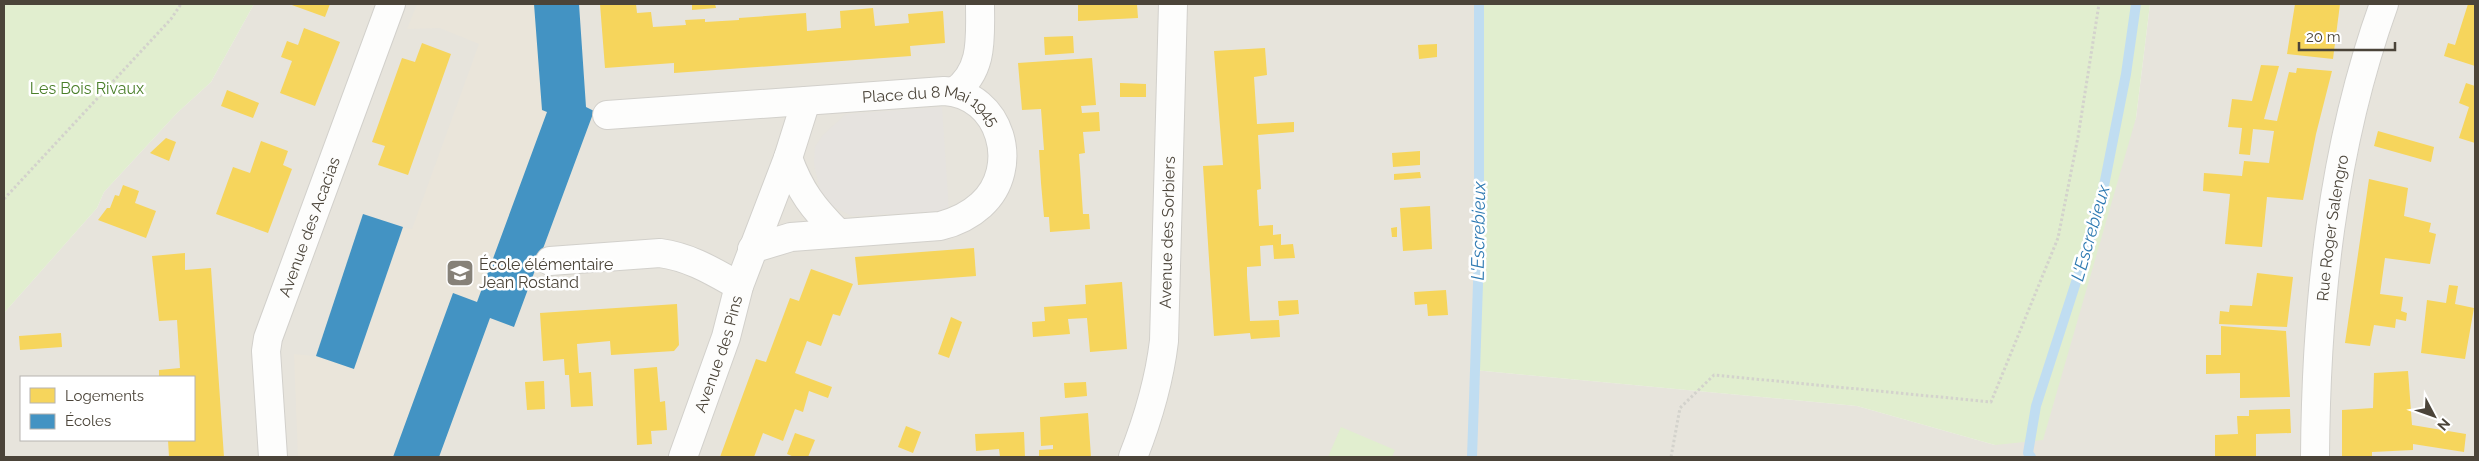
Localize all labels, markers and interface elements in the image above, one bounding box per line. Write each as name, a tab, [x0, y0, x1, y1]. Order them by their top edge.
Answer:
scale bar	[2299, 20, 2395, 52]
text: 20 m	[2306, 28, 2341, 46]
park label: Les Bois Rivaux	[30, 79, 144, 98]
street label: Place du 8 Mai 1945	[861, 81, 1004, 130]
street label: Rue Roger Salengro	[2313, 153, 2352, 302]
street label: Avenue des Acacias	[275, 154, 344, 299]
street label: Avenue des Sorbiers	[1155, 156, 1178, 309]
water label: L'Escrebieux	[1467, 180, 1489, 281]
water label: L'Escrebieux	[2066, 181, 2114, 283]
place label: École élémentaire Jean Rostand	[479, 254, 613, 292]
school or university icon: École élémentaire Jean Rostand	[445, 258, 475, 288]
street label: Avenue des Pins	[690, 293, 746, 415]
legend	[20, 376, 195, 441]
text: Logements	[65, 387, 144, 405]
north arrow	[2409, 391, 2459, 441]
text: Écoles	[65, 412, 111, 430]
text: N	[2434, 415, 2453, 434]

